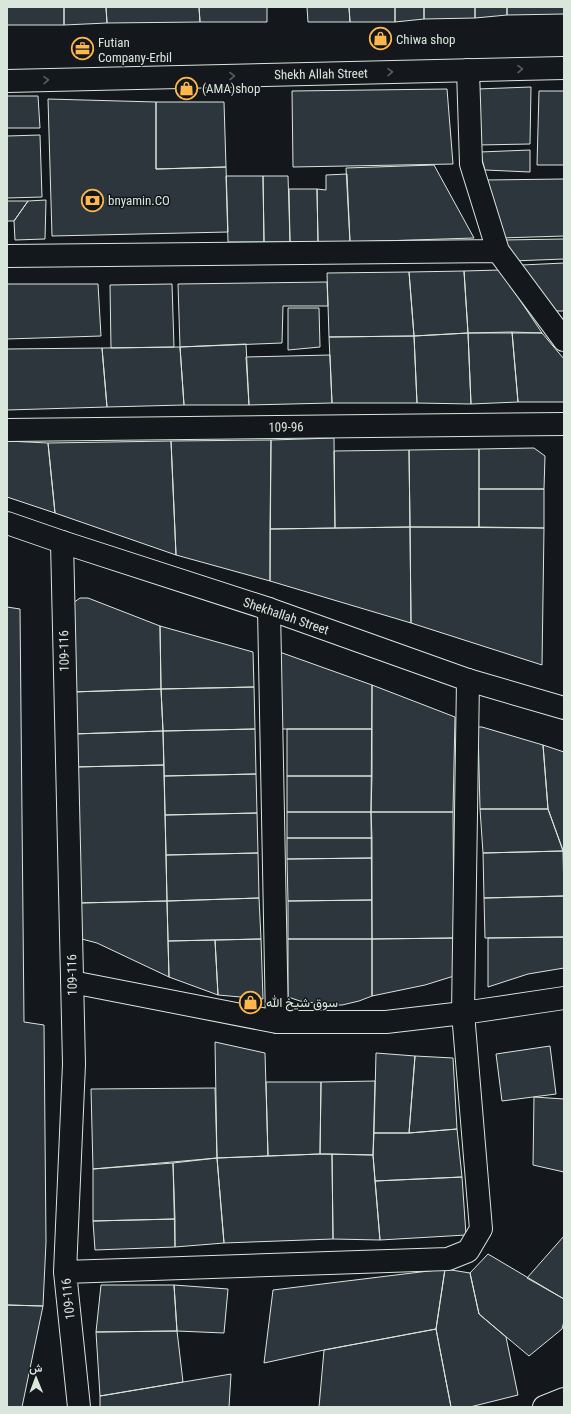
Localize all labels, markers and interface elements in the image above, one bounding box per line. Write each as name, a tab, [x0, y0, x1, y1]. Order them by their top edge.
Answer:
shop icon: Chiwa shop	[368, 26, 394, 52]
place label: Chiwa shop	[396, 32, 455, 47]
place label: Futian Company-Erbil	[98, 35, 172, 65]
office icon: Futian Company-Erbil	[69, 36, 95, 62]
one-way arrow	[517, 65, 523, 73]
street label: Shekh Allah Street	[274, 66, 368, 82]
one-way arrow	[387, 68, 393, 76]
one-way arrow	[229, 71, 235, 80]
shop icon: (AMA)shop	[174, 75, 200, 101]
one-way arrow	[43, 76, 49, 84]
place label: (AMA)shop	[202, 81, 260, 96]
bank icon: bnyamin.CO	[79, 187, 105, 213]
place label: bnyamin.CO	[108, 193, 170, 208]
street label: 109-96	[268, 419, 304, 435]
street label: Shekhallah Street	[241, 594, 331, 638]
street label: 109-116	[56, 630, 72, 672]
street label: 109-116	[64, 954, 80, 996]
shop icon: سوق شيخ الله	[238, 989, 264, 1015]
place label: سوق شيخ الله	[266, 995, 338, 1012]
street label: 109-116	[58, 1277, 78, 1321]
north arrow	[16, 1358, 56, 1398]
text: ش	[29, 1362, 43, 1375]

